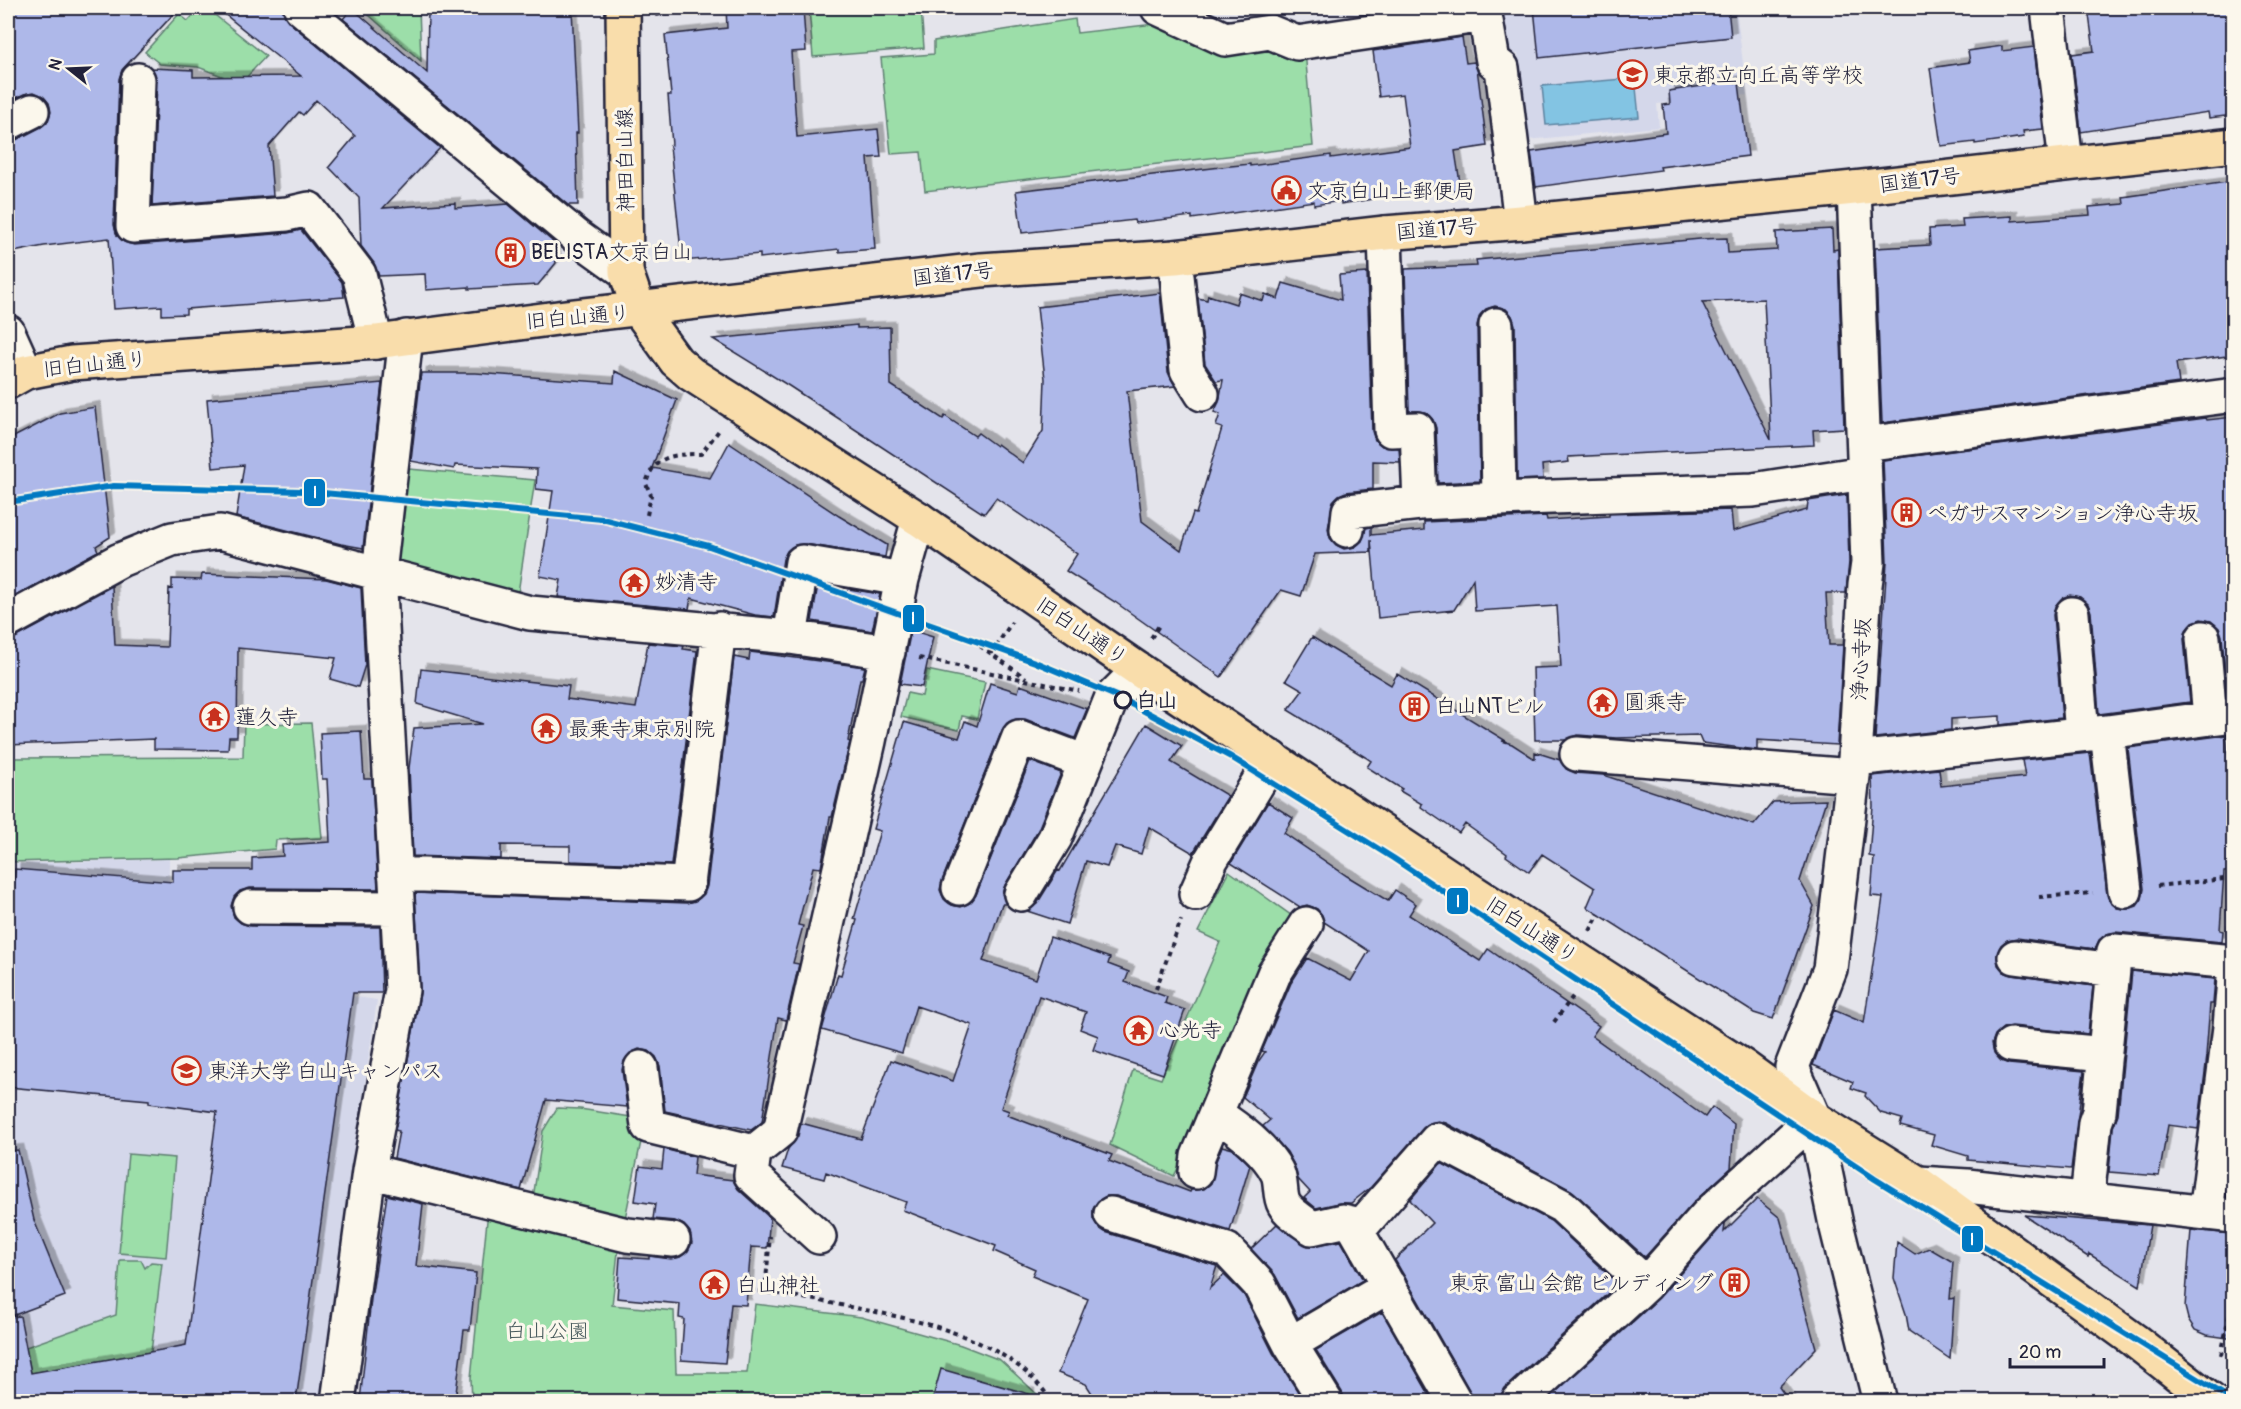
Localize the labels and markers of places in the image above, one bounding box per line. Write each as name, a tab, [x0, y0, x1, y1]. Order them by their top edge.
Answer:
school or university icon: 東京都立向丘高等学校	[1616, 59, 1648, 91]
place label: 東京都立向丘高等学校	[1653, 62, 1863, 89]
public building icon: 文京白山上郵便局	[1270, 175, 1302, 207]
place label: 文京白山上郵便局	[1307, 178, 1475, 205]
building icon: BELISTA文京白山	[494, 236, 526, 268]
place label: BELISTA文京白山	[531, 239, 692, 266]
building icon: ペガサスマンション浄心寺坂	[1890, 497, 1922, 529]
place label: ペガサスマンション浄心寺坂	[1927, 500, 2198, 527]
temple icon: 妙清寺	[618, 566, 650, 598]
place label: 妙清寺	[655, 569, 718, 596]
temple icon: 圓乘寺	[1587, 686, 1619, 718]
place label: 白山	[1136, 687, 1178, 714]
place label: 圓乘寺	[1624, 689, 1687, 716]
building icon: 白山NTビル	[1398, 690, 1430, 722]
marker: 白山	[1114, 691, 1132, 709]
place label: 白山NTビル	[1435, 693, 1544, 720]
temple icon: 蓮久寺	[198, 701, 230, 733]
place label: 蓮久寺	[235, 704, 298, 731]
temple icon: 最乗寺東京別院	[531, 713, 563, 745]
place label: 最乗寺東京別院	[568, 716, 715, 743]
temple icon: 心光寺	[1122, 1014, 1154, 1046]
place label: 心光寺	[1159, 1017, 1222, 1044]
school or university icon: 東洋大学 白山キャンパス	[171, 1055, 203, 1087]
place label: 東洋大学 白山キャンパス	[208, 1058, 443, 1085]
building icon: 東京 富山 会館 ビルディング	[1719, 1267, 1751, 1299]
temple icon: 白山神社	[699, 1269, 731, 1301]
place label: 東京 富山 会館 ビルディング	[1449, 1270, 1714, 1297]
place label: 白山神社	[736, 1272, 820, 1299]

